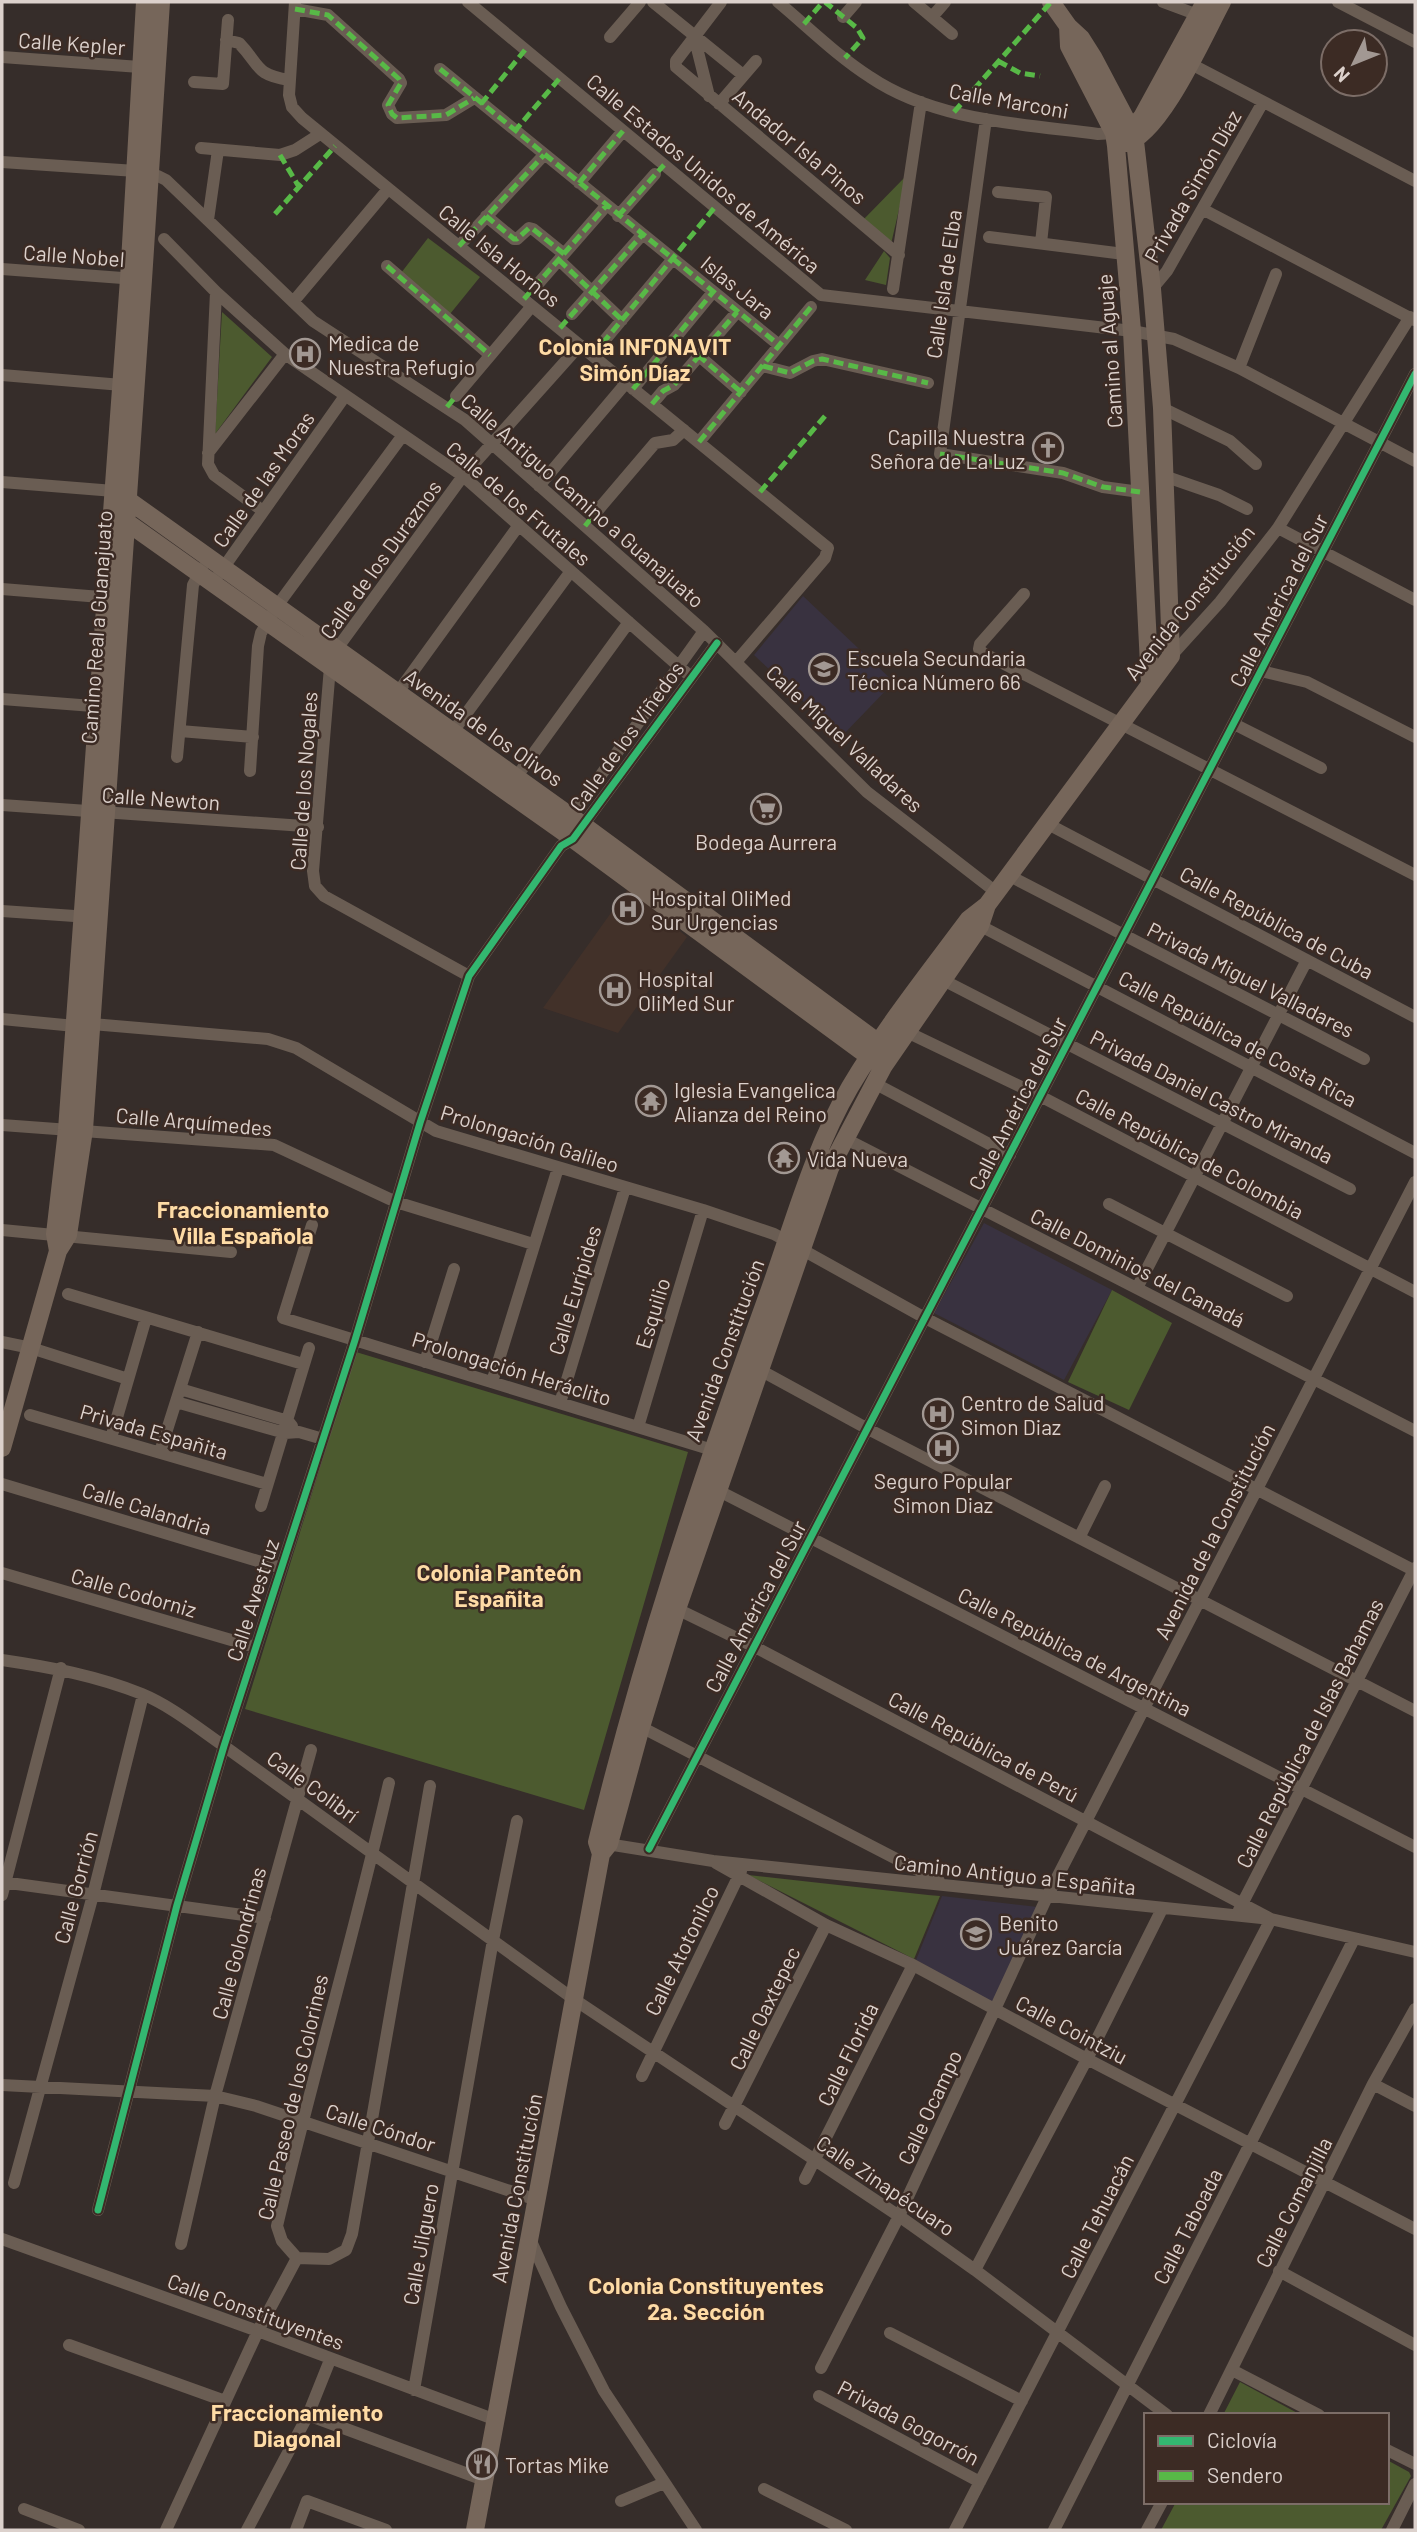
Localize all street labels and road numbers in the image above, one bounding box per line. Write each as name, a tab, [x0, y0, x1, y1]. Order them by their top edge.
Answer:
street label: Calle Kepler	[18, 27, 127, 59]
street label: Calle Estados Unidos de América	[582, 68, 826, 278]
street label: Calle Marconi	[947, 77, 1071, 123]
street label: Andador Isla Pinos	[728, 83, 872, 209]
street label: Privada Simón Díaz	[1138, 106, 1246, 266]
street label: Calle Isla Hornos	[434, 198, 566, 312]
street label: Calle Isla de Elba	[920, 208, 966, 360]
street label: Calle Nobel	[23, 239, 125, 271]
street label: Islas Jara	[696, 250, 780, 324]
street label: Camino al Aguaje	[1091, 273, 1127, 429]
street label: Calle Antiguo Camino a Guanajuato	[456, 388, 710, 612]
street label: Calle de las Moras	[207, 406, 319, 552]
street label: Calle de los Frutales	[442, 435, 596, 571]
street label: Calle de los Duraznos	[314, 475, 446, 643]
street label: Camino Real a Guanajuato	[75, 509, 117, 745]
street label: Calle América del Sur	[1223, 509, 1333, 691]
street label: Avenida Constitución	[1119, 519, 1259, 685]
street label: Calle de los Viñedos	[563, 656, 689, 816]
street label: Calle Miguel Valladares	[762, 659, 928, 817]
street label: Avenida de los Olivos	[400, 663, 568, 791]
street label: Calle de los Nogales	[284, 691, 322, 871]
street label: Calle Newton	[101, 781, 221, 815]
street label: Calle República de Cuba	[1176, 860, 1378, 984]
street label: Privada Miguel Valladares	[1143, 916, 1359, 1042]
street label: Calle República de Costa Rica	[1115, 964, 1361, 1112]
street label: Calle América del Sur	[962, 1012, 1072, 1194]
street label: Privada Daniel Castro Miranda	[1086, 1024, 1338, 1168]
street label: Calle República de Colombia	[1072, 1082, 1308, 1224]
street label: Prolongación Galileo	[438, 1099, 622, 1177]
street label: Calle Arquímedes	[115, 1102, 273, 1140]
street label: Calle Dominios del Canadá	[1027, 1202, 1249, 1332]
street label: Calle Eurípides	[542, 1222, 606, 1358]
street label: Avenida Constitución	[679, 1255, 769, 1445]
street label: Esquilio	[629, 1275, 675, 1351]
street label: Prolongación Heráclito	[409, 1326, 615, 1410]
street label: Privada Españita	[77, 1398, 231, 1464]
street label: Avenida de la Constitución	[1149, 1419, 1279, 1643]
street label: Calle Calandria	[79, 1477, 215, 1539]
street label: Calle América del Sur	[699, 1515, 811, 1696]
street label: Calle Avestruz	[220, 1536, 284, 1664]
street label: Calle Codorniz	[68, 1562, 200, 1622]
street label: Calle República de Argentina	[954, 1581, 1196, 1721]
street label: Calle República de Islas Bahamas	[1230, 1594, 1388, 1872]
street label: Calle República de Perú	[885, 1685, 1083, 1807]
street label: Calle Colibrí	[263, 1745, 364, 1828]
street label: Calle Gorrión	[48, 1828, 102, 1946]
street label: Camino Antiguo a Españita	[893, 1849, 1137, 1899]
street label: Calle Golondrinas	[206, 1864, 270, 2022]
street label: Calle Atotonilco	[639, 1881, 723, 2019]
street label: Calle Oaxtepec	[723, 1942, 805, 2074]
street label: Calle Paseo de los Colorines	[252, 1972, 332, 2222]
street label: Calle Cointziu	[1012, 1989, 1132, 2069]
street label: Calle Florida	[811, 1998, 883, 2110]
street label: Calle Ocampo	[892, 2046, 966, 2168]
street label: Avenida Constitución	[485, 2091, 547, 2285]
street label: Calle Cóndor	[323, 2097, 439, 2157]
street label: Calle Zinapécuaro	[812, 2129, 960, 2241]
street label: Calle Comanjilla	[1249, 2133, 1337, 2271]
street label: Calle Tehuacán	[1054, 2150, 1138, 2282]
street label: Calle Taboada	[1147, 2164, 1227, 2288]
street label: Calle Jilguero	[397, 2181, 443, 2307]
street label: Calle Constituyentes	[164, 2267, 348, 2355]
street label: Privada Gogorrón	[834, 2374, 984, 2470]

